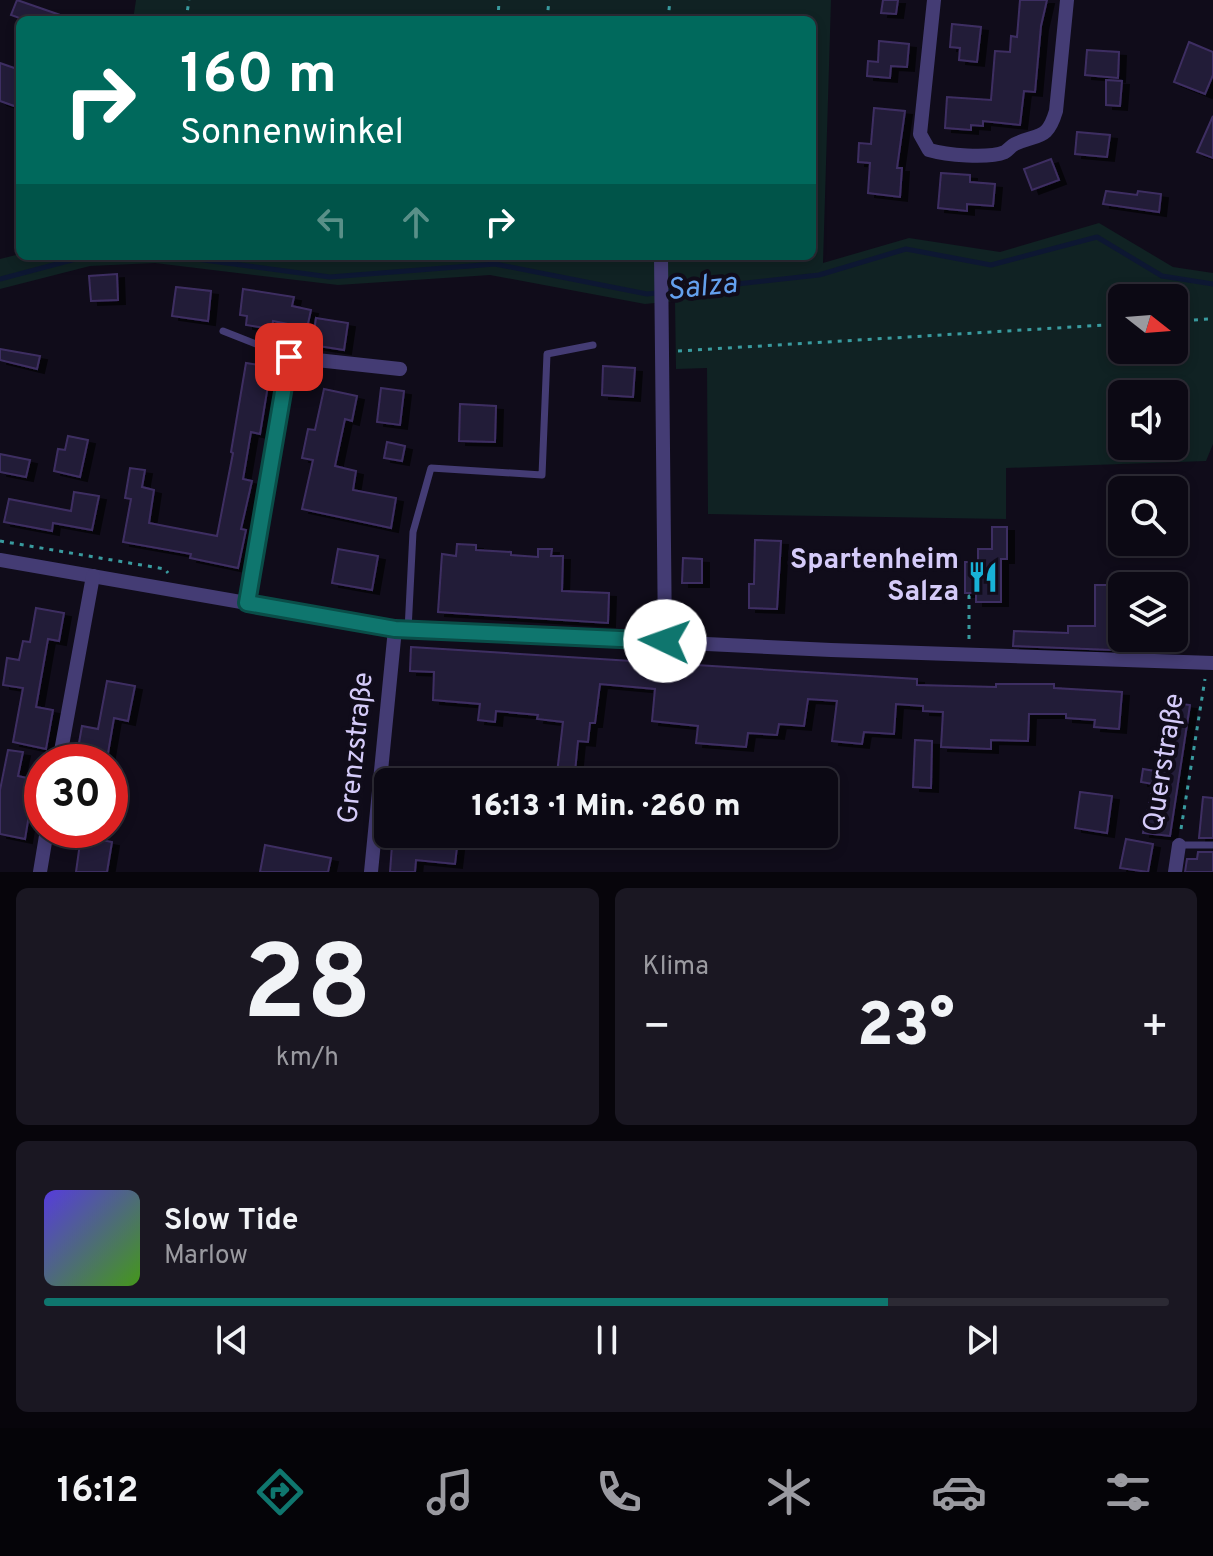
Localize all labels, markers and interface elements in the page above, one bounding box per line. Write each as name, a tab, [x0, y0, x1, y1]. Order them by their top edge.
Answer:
text: 160 m	[180, 42, 337, 112]
icon: right	[48, 48, 152, 152]
text: Sonnenwinkel	[180, 111, 404, 157]
icon: left	[310, 200, 354, 244]
icon: ahead	[394, 200, 438, 244]
icon: right	[478, 200, 522, 244]
water label: Salza	[665, 266, 739, 310]
north arrow	[1108, 284, 1188, 364]
map controls	[1108, 284, 1188, 652]
pin	[255, 323, 323, 391]
icon: arrive	[267, 335, 311, 379]
button: sound	[1108, 380, 1188, 460]
button: search	[1108, 476, 1188, 556]
place label: Spartenheim Salza	[790, 543, 959, 611]
restaurant icon: Spartenheim Salza	[966, 560, 1000, 594]
button: layers	[1108, 572, 1188, 652]
position arrow	[623, 599, 707, 683]
street label: Grenzstraße	[331, 670, 383, 826]
street label: Querstraße	[1136, 691, 1194, 835]
speed limit sign: 30	[24, 744, 128, 848]
text: 16:13 · 1 Min. · 260 m	[472, 789, 741, 826]
text: 28	[243, 924, 372, 1056]
text: Klima	[643, 951, 709, 984]
text: 23°	[857, 991, 955, 1067]
text: −	[643, 1001, 671, 1057]
text: +	[1141, 1001, 1169, 1057]
text: km/h	[276, 1042, 339, 1075]
text: Slow Tide	[164, 1203, 298, 1240]
text: Marlow	[164, 1240, 248, 1273]
icon: previous	[210, 1318, 254, 1362]
icon: pause	[585, 1318, 629, 1362]
icon: next	[960, 1318, 1004, 1362]
icon: directions	[252, 1464, 308, 1520]
icon: music	[422, 1464, 478, 1520]
icon: phone	[591, 1464, 647, 1520]
icon: climate	[761, 1464, 817, 1520]
icon: car	[931, 1464, 987, 1520]
icon: filters	[1100, 1464, 1156, 1520]
text: 16:12	[57, 1469, 138, 1515]

